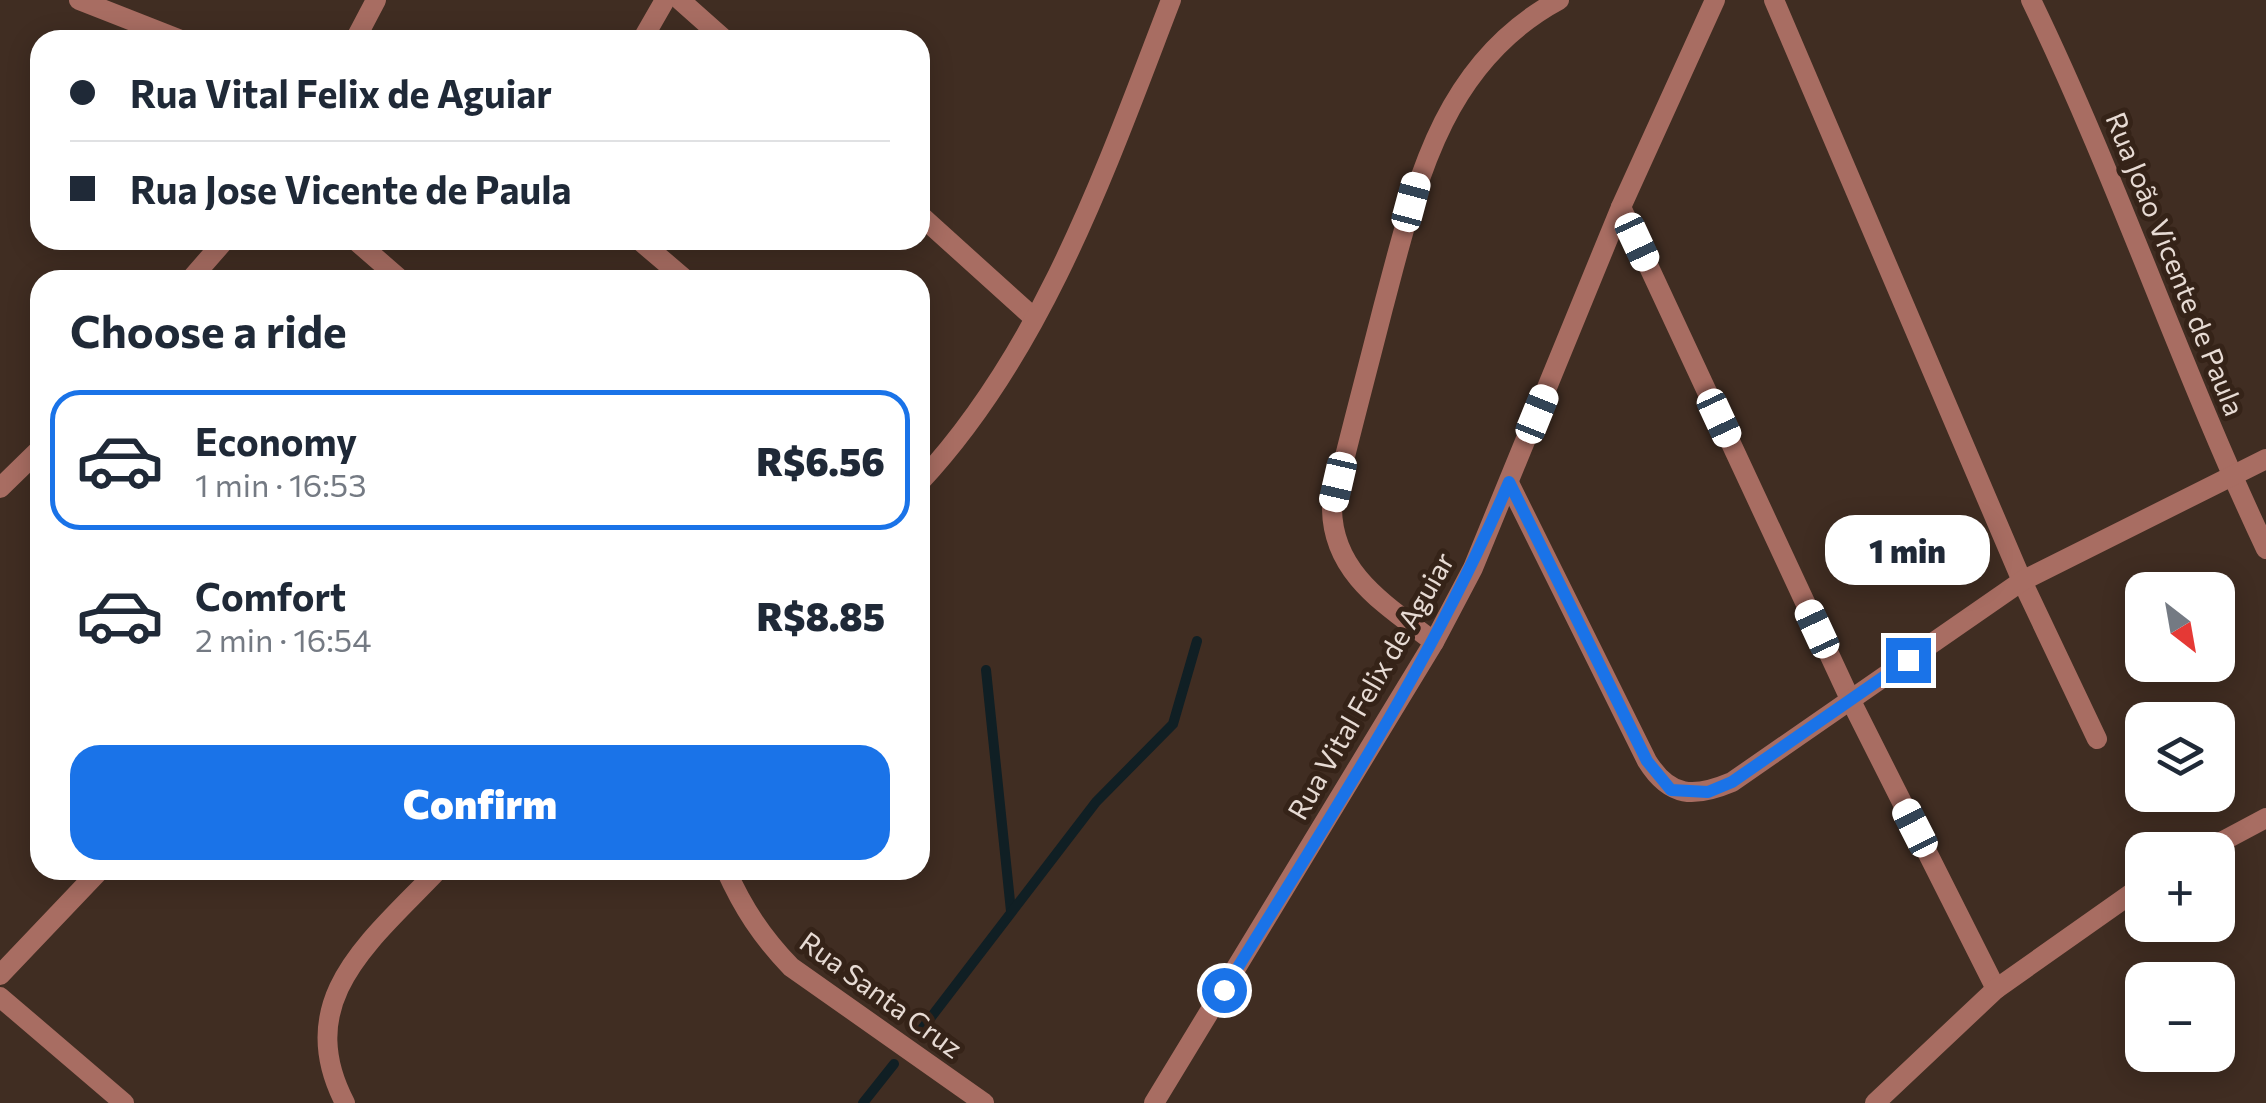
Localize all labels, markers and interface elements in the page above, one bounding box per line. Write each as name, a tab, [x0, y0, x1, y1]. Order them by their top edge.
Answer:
text: Rua Vital Felix de Aguiar	[130, 69, 552, 116]
street label: Rua João Vicente de Paula	[2099, 107, 2252, 420]
text: Rua Jose Vicente de Paula	[130, 165, 572, 212]
car	[1389, 169, 1433, 235]
car	[1611, 208, 1663, 276]
text: Choose a ride	[70, 302, 347, 357]
car	[1512, 381, 1562, 447]
car	[1693, 384, 1745, 452]
icon: car	[75, 415, 165, 505]
text: Economy	[195, 417, 357, 464]
text: R$6.56	[756, 437, 885, 484]
car	[1317, 449, 1359, 515]
text: 1 min · 16:53	[195, 464, 366, 504]
callout: 1 min	[1826, 515, 1990, 585]
text: 1 min	[1869, 530, 1946, 570]
street label: Rua Vital Felix de Aguiar	[1280, 546, 1461, 825]
icon: car	[75, 570, 165, 660]
text: Comfort	[195, 572, 346, 619]
north arrow	[2125, 572, 2235, 682]
map controls	[2125, 572, 2235, 1072]
text: R$8.85	[757, 592, 885, 639]
car	[1791, 595, 1843, 663]
text: 2 min · 16:54	[195, 619, 371, 659]
route end	[1886, 638, 1931, 683]
button: layers	[2125, 702, 2235, 812]
button: Confirm	[70, 745, 890, 860]
car	[1888, 794, 1942, 862]
button: +	[2125, 832, 2235, 942]
street label: Rua Santa Cruz	[794, 924, 970, 1065]
button: −	[2125, 962, 2235, 1072]
route start	[1202, 968, 1247, 1013]

